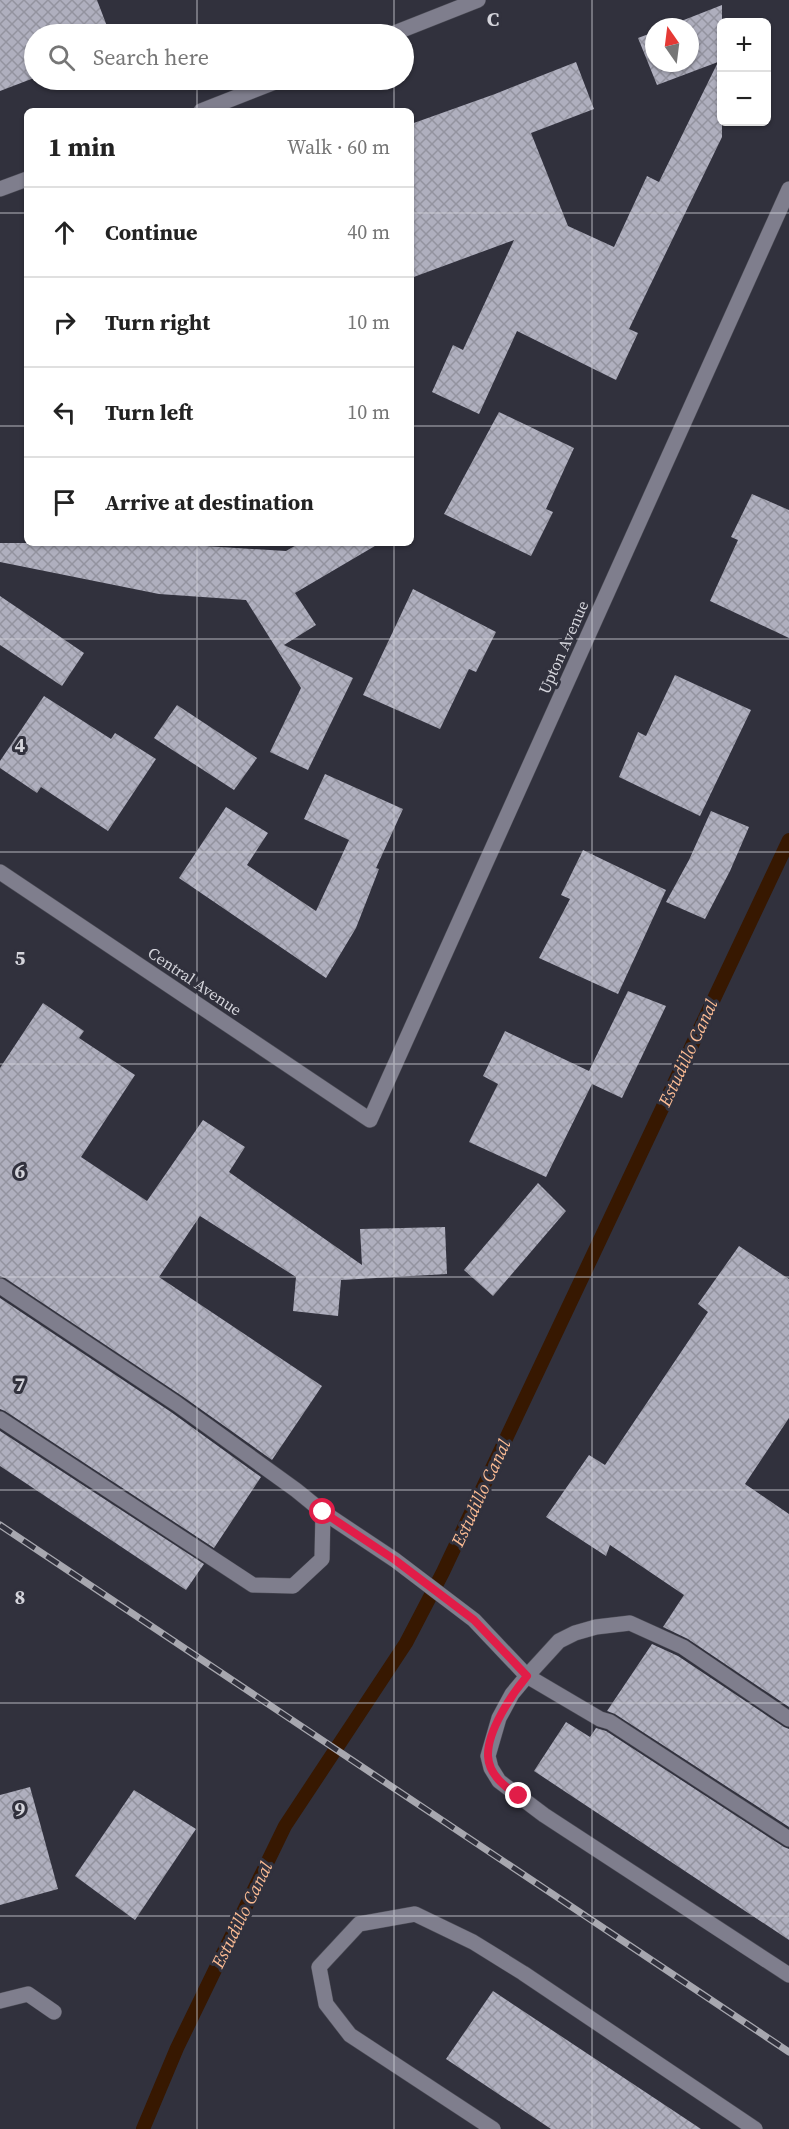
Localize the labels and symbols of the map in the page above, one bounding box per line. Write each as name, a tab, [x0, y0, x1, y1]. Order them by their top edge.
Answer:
text: C	[487, 5, 499, 33]
north arrow	[645, 18, 699, 72]
street label: Upton Avenue	[533, 597, 593, 697]
text: 4	[15, 731, 26, 759]
street label: Central Avenue	[144, 941, 246, 1021]
text: 5	[15, 944, 26, 972]
water label: Estudillo Canal	[651, 995, 723, 1111]
text: 6	[15, 1157, 26, 1185]
text: 7	[15, 1370, 26, 1398]
water label: Estudillo Canal	[444, 1435, 516, 1551]
route start	[309, 1498, 335, 1524]
text: 8	[15, 1583, 25, 1611]
route end	[505, 1782, 531, 1808]
text: 9	[15, 1795, 26, 1823]
water label: Estudillo Canal	[205, 1857, 278, 1973]

